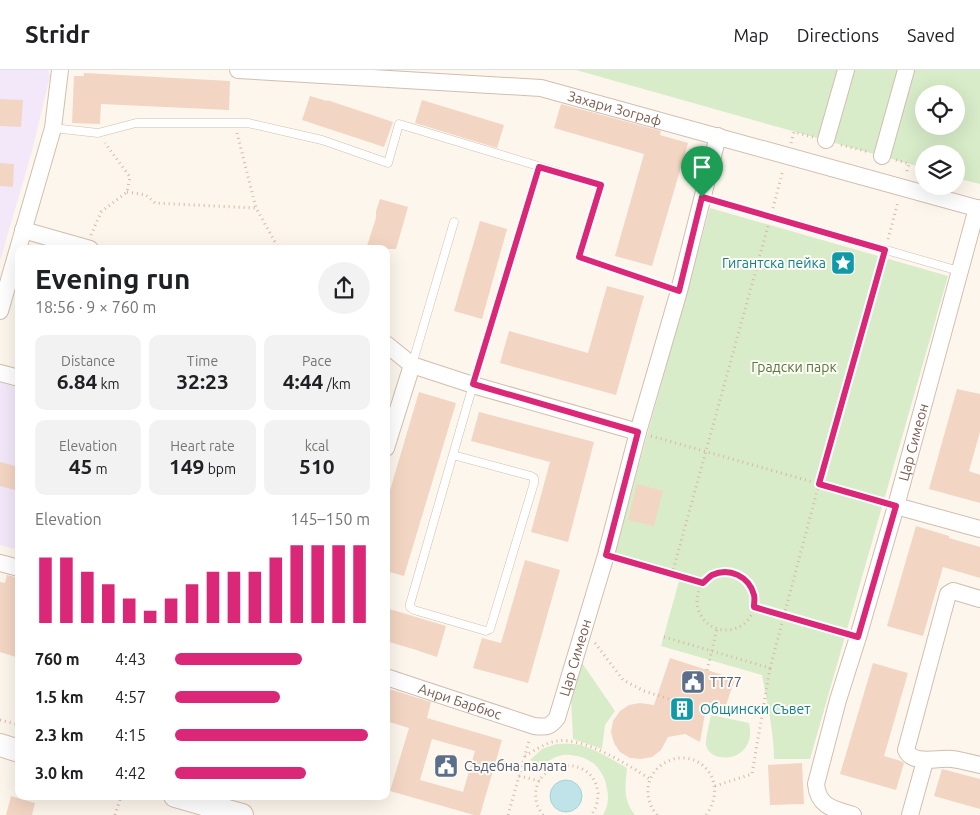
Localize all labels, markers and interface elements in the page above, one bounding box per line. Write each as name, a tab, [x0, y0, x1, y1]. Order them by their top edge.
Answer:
text: Stridr	[25, 21, 90, 48]
text: Map	[733, 25, 769, 45]
text: Directions	[797, 25, 879, 45]
text: Saved	[907, 25, 955, 45]
map controls	[915, 85, 965, 195]
button: locate	[915, 85, 965, 135]
street label: Захари Зограф	[566, 88, 664, 129]
button: layers	[915, 145, 965, 195]
pin	[681, 146, 723, 197]
icon: arrive	[688, 153, 716, 181]
place icon: Гигантска пейка	[830, 250, 856, 276]
place label: Гигантска пейка	[722, 255, 826, 271]
button: share	[318, 262, 370, 314]
text: Evening run	[35, 263, 190, 294]
text: 18:56 · 9 × 760 m	[35, 298, 156, 316]
text: Distance	[61, 353, 115, 369]
text: Time	[187, 353, 218, 369]
text: Pace	[302, 353, 332, 369]
park label: Градски парк	[751, 359, 837, 375]
text: 6.84	[57, 369, 97, 393]
text: 32:23	[176, 369, 229, 393]
text: 4:44	[283, 369, 323, 393]
text: km	[97, 376, 120, 392]
text: /km	[323, 376, 351, 392]
street label: Цар Симеон	[895, 402, 932, 483]
text: Elevation	[59, 438, 117, 454]
text: Heart rate	[170, 438, 235, 454]
text: kcal	[305, 438, 329, 454]
text: 45	[69, 454, 92, 478]
text: 149	[169, 454, 204, 478]
text: 510	[299, 454, 335, 478]
text: m	[92, 461, 108, 477]
text: bpm	[204, 461, 236, 477]
text: Elevation	[35, 510, 102, 528]
text: 145–150 m	[290, 510, 370, 528]
street label: Цар Симеон	[556, 617, 594, 698]
text: 760 m	[35, 650, 80, 668]
text: 4:43	[115, 650, 146, 668]
public building icon: TT77	[680, 669, 706, 695]
place label: TT77	[710, 674, 742, 690]
street label: Анри Барбюс	[416, 680, 504, 723]
text: 1.5 km	[35, 688, 84, 706]
text: 4:57	[115, 688, 146, 706]
building icon: Общински Съвет	[669, 696, 695, 722]
place label: Общински Съвет	[700, 701, 810, 717]
text: 2.3 km	[35, 726, 84, 744]
text: 4:15	[115, 726, 146, 744]
public building icon: Съдебна палата	[433, 753, 459, 779]
place label: Съдебна палата	[464, 758, 567, 774]
text: 3.0 km	[35, 764, 84, 782]
text: 4:42	[115, 764, 146, 782]

